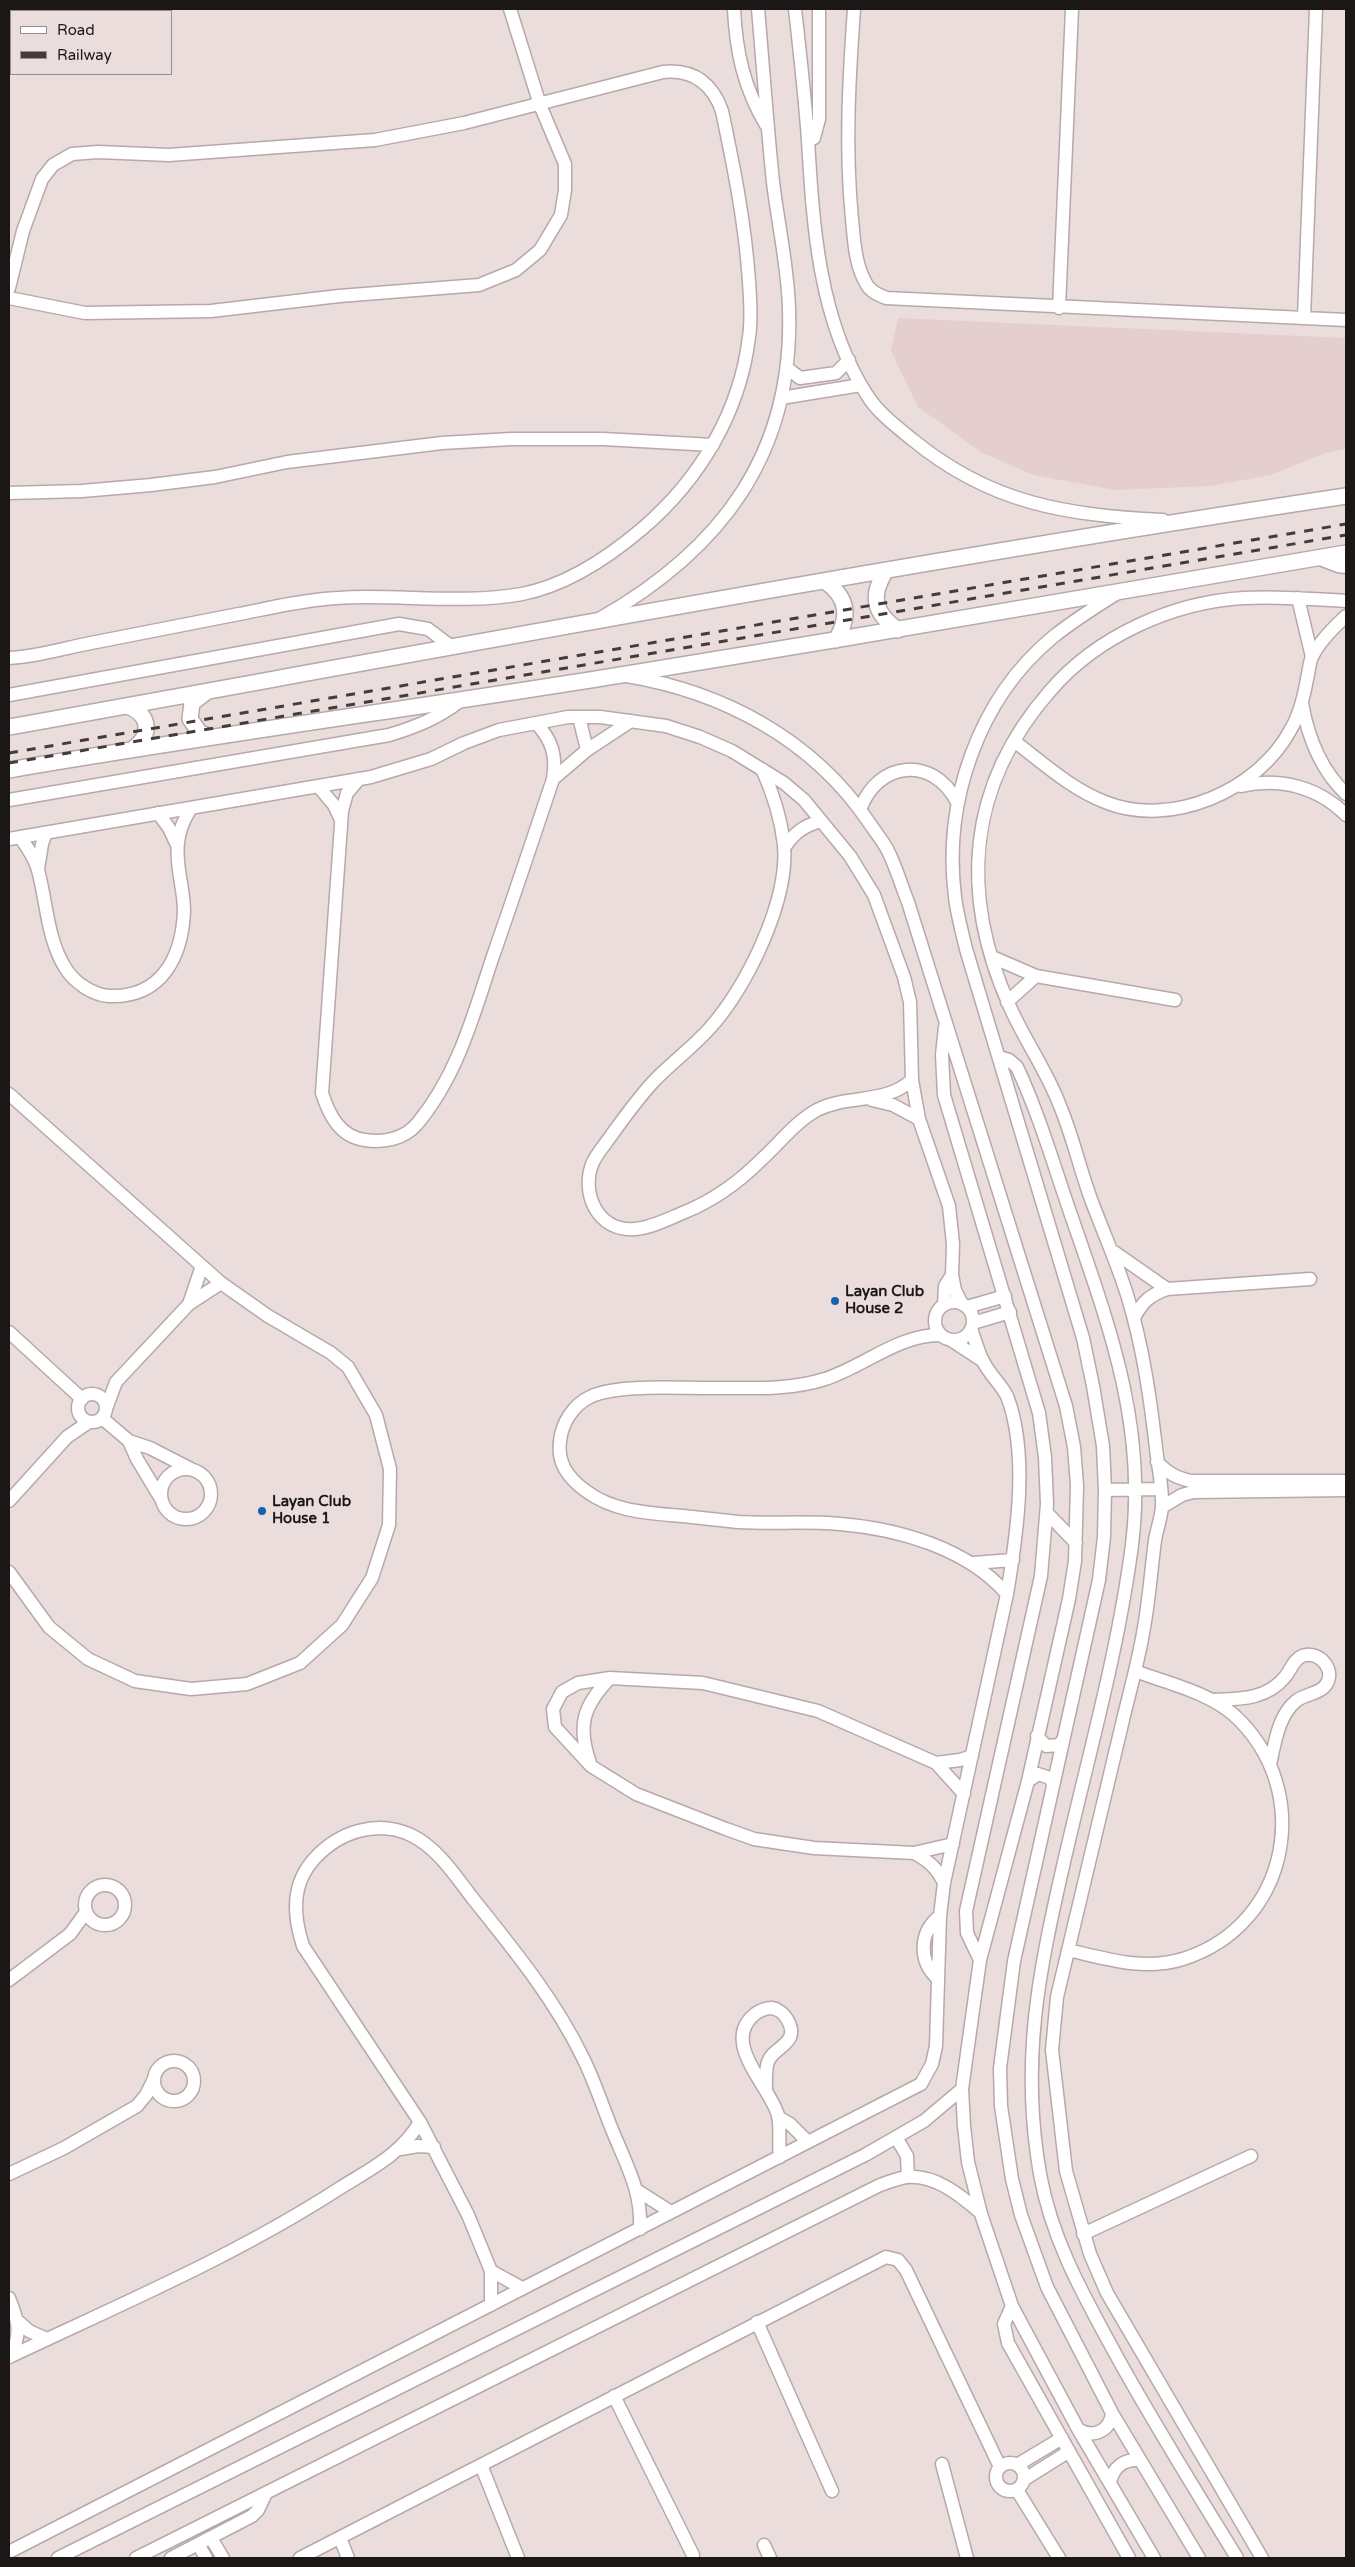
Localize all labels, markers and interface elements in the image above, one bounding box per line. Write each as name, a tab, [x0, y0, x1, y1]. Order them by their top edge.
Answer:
legend	[10, 10, 172, 75]
text: Road	[57, 21, 95, 39]
text: Railway	[57, 46, 112, 64]
place label: Layan Club House 2	[845, 1283, 924, 1318]
marker: Layan Club House 2	[829, 1295, 841, 1307]
place label: Layan Club House 1	[272, 1493, 351, 1528]
marker: Layan Club House 1	[256, 1505, 268, 1517]

